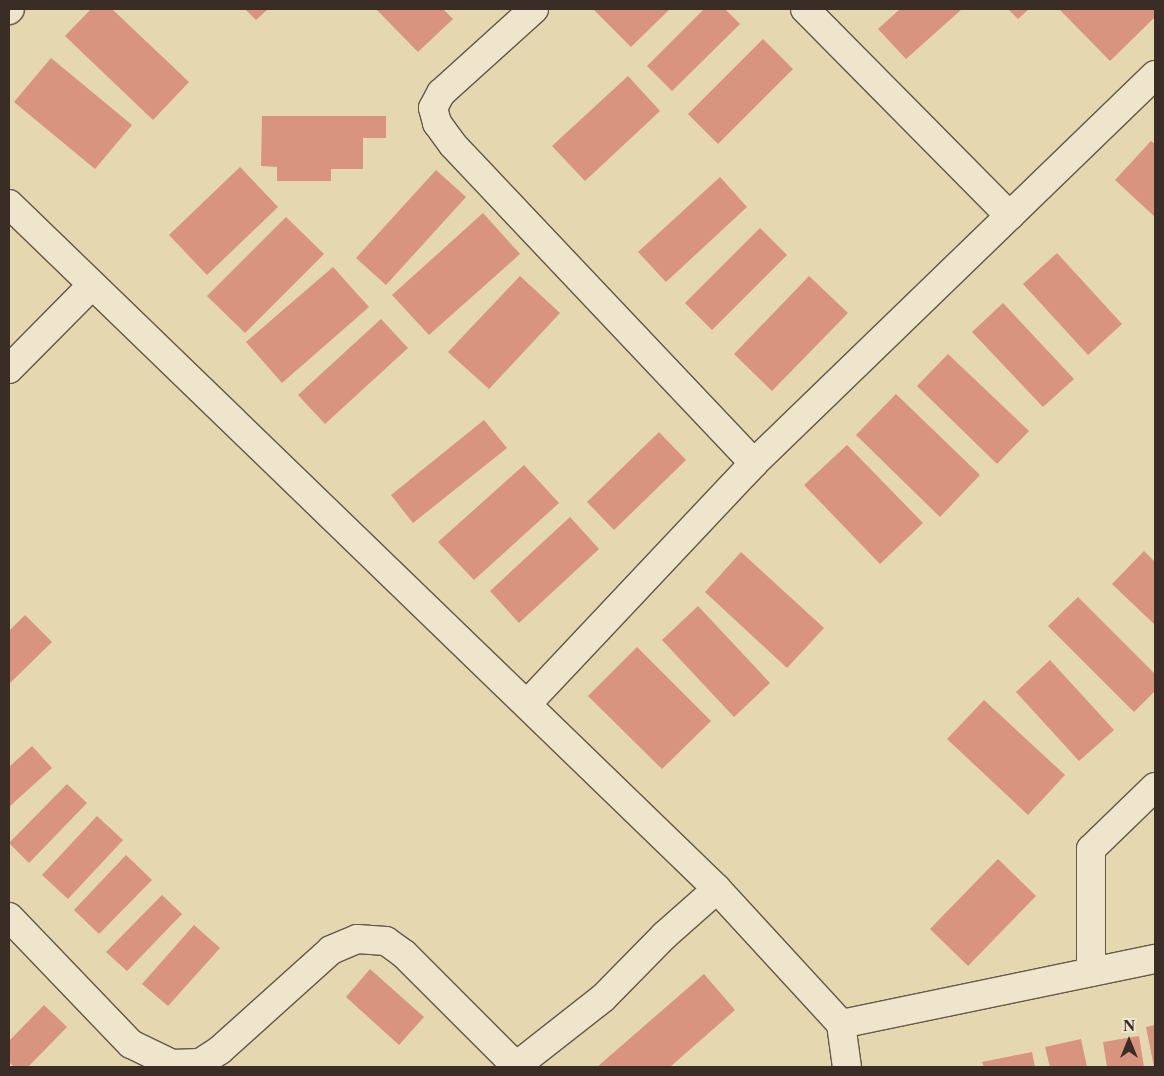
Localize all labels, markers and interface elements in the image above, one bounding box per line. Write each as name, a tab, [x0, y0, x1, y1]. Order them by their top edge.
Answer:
north arrow	[1104, 1016, 1154, 1066]
text: N	[1123, 1017, 1135, 1035]

